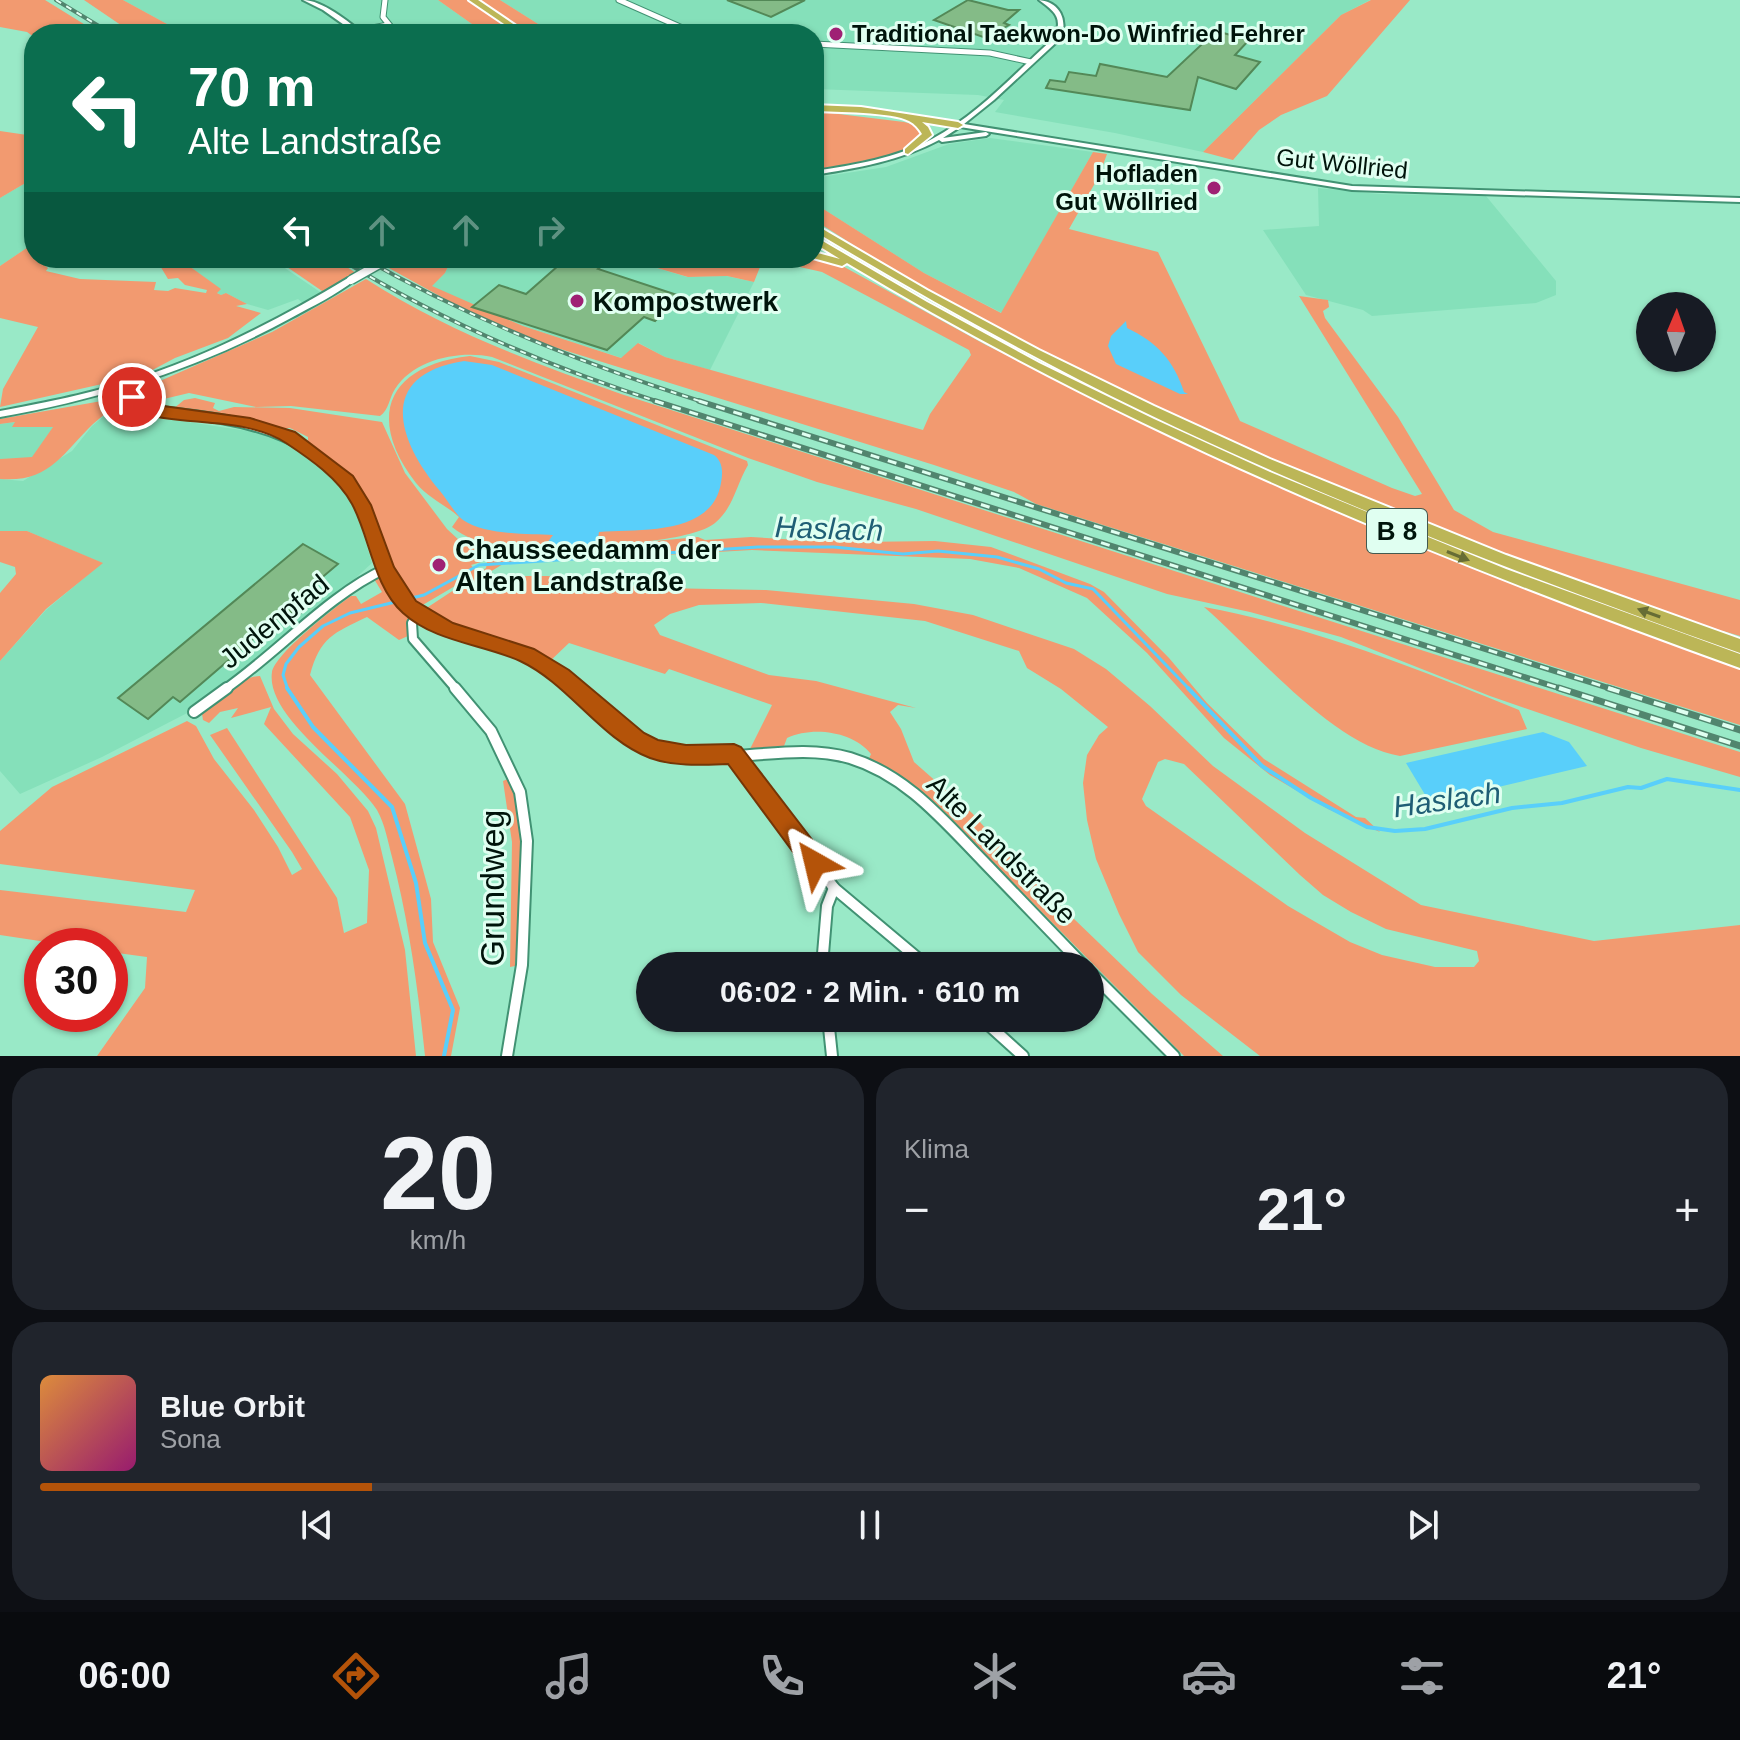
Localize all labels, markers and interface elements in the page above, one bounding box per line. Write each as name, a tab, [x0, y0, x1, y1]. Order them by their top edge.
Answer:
place label: Traditional Taekwon-Do Winfried Fehrer	[852, 20, 1305, 47]
marker: Traditional Taekwon-Do Winfried Fehrer	[827, 25, 845, 43]
text: 70 m	[188, 55, 316, 118]
icon: left	[56, 56, 160, 160]
text: Alte Landstraße	[188, 121, 442, 162]
street label: Gut Wöllried	[1275, 143, 1409, 184]
place label: Hofladen Gut Wöllried	[1055, 160, 1198, 215]
marker: Hofladen Gut Wöllried	[1205, 179, 1223, 197]
icon: left	[276, 208, 320, 252]
icon: ahead	[360, 208, 404, 252]
icon: ahead	[444, 208, 488, 252]
icon: right	[528, 208, 572, 252]
place label: Kompostwerk	[593, 286, 779, 317]
marker: Kompostwerk	[568, 292, 586, 310]
north arrow	[1636, 292, 1716, 372]
map controls	[1636, 292, 1716, 372]
pin	[98, 363, 166, 431]
icon: arrive	[110, 375, 154, 419]
road number: B 8	[1367, 509, 1427, 553]
water label: Haslach	[774, 510, 884, 547]
place label: Chausseedamm der Alten Landstraße	[455, 534, 721, 597]
one-way arrow	[1446, 549, 1470, 562]
marker: Chausseedamm der Alten Landstraße	[430, 556, 448, 574]
street label: Judenpfad	[214, 568, 335, 675]
one-way arrow	[1636, 606, 1660, 619]
street label: Alte Landstraße	[921, 769, 1082, 930]
water label: Haslach	[1391, 776, 1503, 823]
street label: Grundweg	[473, 810, 511, 966]
position arrow	[773, 821, 857, 905]
speed limit sign: 30	[24, 928, 128, 1032]
text: 06:02 · 2 Min. · 610 m	[720, 975, 1020, 1008]
text: 20	[380, 1115, 496, 1231]
text: Klima	[904, 1134, 969, 1164]
text: 21°	[1257, 1176, 1347, 1243]
text: −	[904, 1185, 930, 1234]
text: +	[1674, 1185, 1700, 1234]
text: km/h	[410, 1225, 466, 1255]
text: Blue Orbit	[160, 1390, 305, 1423]
text: Sona	[160, 1424, 221, 1454]
icon: previous	[295, 1503, 339, 1547]
icon: pause	[848, 1503, 892, 1547]
icon: next	[1401, 1503, 1445, 1547]
icon: directions	[328, 1648, 384, 1704]
icon: music	[541, 1648, 597, 1704]
icon: phone	[754, 1648, 810, 1704]
icon: climate	[967, 1648, 1023, 1704]
icon: car	[1181, 1648, 1237, 1704]
icon: filters	[1394, 1648, 1450, 1704]
text: 06:00	[79, 1655, 171, 1696]
text: 21°	[1607, 1655, 1661, 1696]

